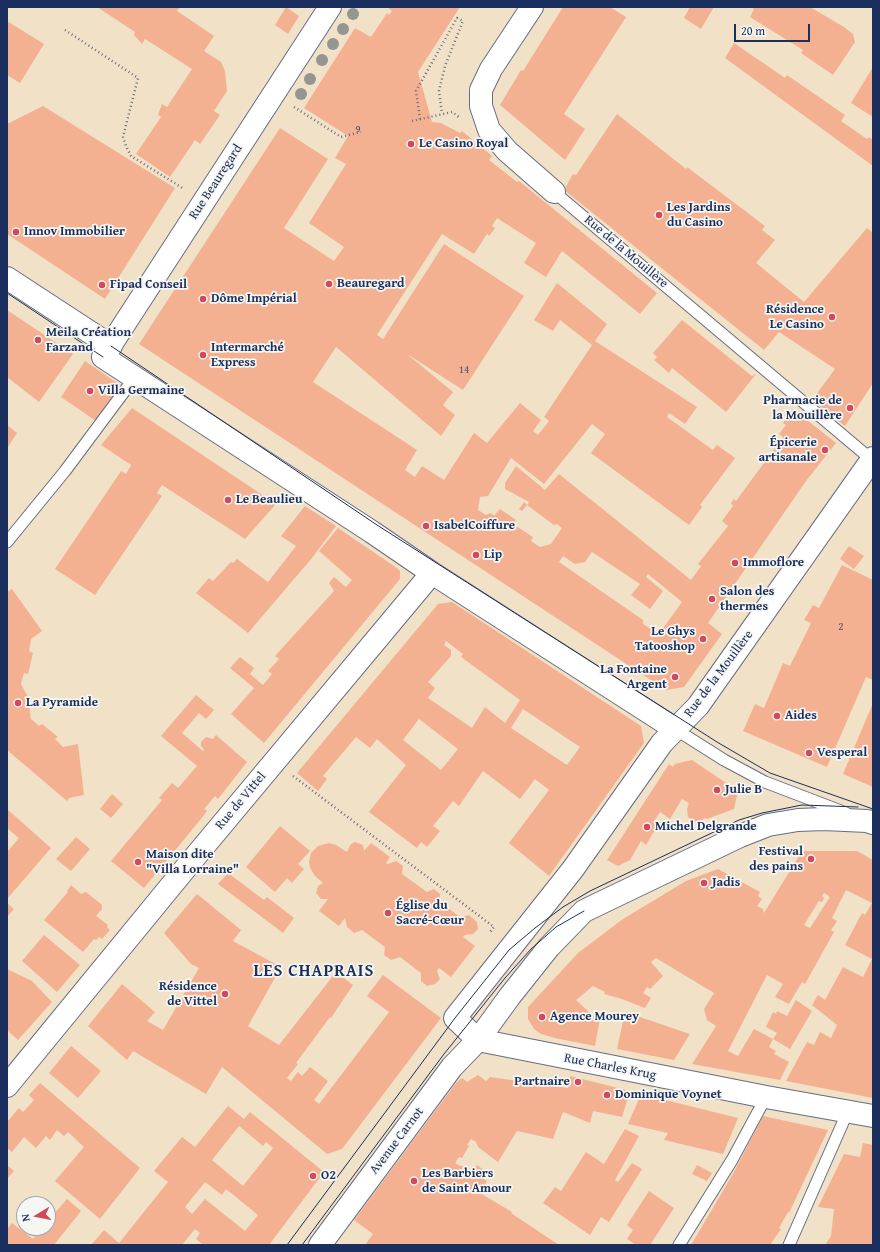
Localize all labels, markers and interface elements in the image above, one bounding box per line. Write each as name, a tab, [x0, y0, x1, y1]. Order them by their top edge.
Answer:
scale bar	[736, 16, 812, 42]
text: 20 m	[741, 22, 765, 39]
house number: 9	[355, 123, 361, 137]
place label: Le Casino Royal	[419, 136, 508, 152]
marker: Le Casino Royal	[406, 139, 416, 149]
street label: Rue Beauregard	[186, 142, 246, 222]
place label: Les Jardins du Casino	[667, 200, 730, 231]
marker: Les Jardins du Casino	[654, 210, 664, 220]
street label: Rue de la Mouillère	[581, 212, 671, 292]
place label: Innov Immobilier	[24, 224, 125, 240]
marker: Innov Immobilier	[11, 227, 21, 237]
place label: Beauregard	[337, 276, 405, 292]
place label: Fipad Conseil	[110, 277, 187, 293]
marker: Beauregard	[324, 279, 334, 289]
marker: Fipad Conseil	[97, 280, 107, 290]
place label: Dôme Impérial	[211, 291, 297, 307]
marker: Dôme Impérial	[198, 294, 208, 304]
place label: Résidence Le Casino	[766, 302, 824, 333]
marker: Résidence Le Casino	[827, 312, 837, 322]
place label: Meila Création Farzand	[46, 325, 131, 356]
marker: Meila Création Farzand	[33, 335, 43, 345]
place label: Intermarché Express	[211, 340, 284, 371]
marker: Intermarché Express	[198, 350, 208, 360]
house number: 14	[459, 363, 469, 377]
place label: Villa Germaine	[98, 383, 184, 399]
marker: Villa Germaine	[85, 386, 95, 396]
place label: Pharmacie de la Mouillère	[763, 393, 842, 424]
marker: Pharmacie de la Mouillère	[845, 403, 855, 413]
place label: Épicerie artisanale	[758, 435, 817, 466]
marker: Épicerie artisanale	[820, 445, 830, 455]
place label: Le Beaulieu	[236, 492, 302, 508]
marker: Le Beaulieu	[223, 495, 233, 505]
place label: IsabelCoiffure	[434, 518, 515, 534]
marker: IsabelCoiffure	[421, 521, 431, 531]
place label: Lip	[484, 547, 502, 563]
marker: Lip	[471, 550, 481, 560]
place label: Immoflore	[743, 555, 804, 571]
marker: Immoflore	[730, 558, 740, 568]
place label: Salon des thermes	[720, 584, 774, 615]
marker: Salon des thermes	[707, 594, 717, 604]
house number: 2	[838, 620, 844, 634]
place label: Le Ghys Tatooshop	[635, 624, 695, 655]
street label: Rue de la Mouillère	[681, 628, 757, 720]
marker: Le Ghys Tatooshop	[698, 634, 708, 644]
place label: La Fontaine Argent	[600, 662, 667, 693]
marker: La Fontaine Argent	[670, 672, 680, 682]
place label: La Pyramide	[26, 695, 98, 711]
marker: La Pyramide	[13, 698, 23, 708]
place label: Aides	[785, 708, 817, 724]
marker: Aides	[772, 711, 782, 721]
place label: Vesperal	[817, 745, 867, 761]
marker: Vesperal	[804, 748, 814, 758]
street label: Rue de Vittel	[212, 769, 270, 833]
place label: Julie B	[725, 782, 762, 798]
marker: Julie B	[712, 785, 722, 795]
place label: Michel Delgrande	[655, 819, 757, 835]
marker: Michel Delgrande	[642, 822, 652, 832]
place label: Festival des pains	[749, 844, 803, 875]
place label: Maison dite "Villa Lorraine"	[146, 847, 239, 878]
marker: Festival des pains	[806, 854, 816, 864]
marker: Maison dite "Villa Lorraine"	[133, 857, 143, 867]
place label: Jadis	[712, 875, 740, 891]
marker: Jadis	[699, 878, 709, 888]
place label: Église du Sacré-Cœur	[396, 898, 464, 929]
marker: Église du Sacré-Cœur	[383, 908, 393, 918]
district label: LES CHAPRAIS	[254, 962, 374, 982]
place label: Résidence de Vittel	[159, 979, 217, 1010]
marker: Résidence de Vittel	[220, 989, 230, 999]
place label: Agence Mourey	[550, 1009, 639, 1025]
marker: Agence Mourey	[537, 1012, 547, 1022]
street label: Rue Charles Krug	[563, 1050, 657, 1084]
place label: Partnaire	[514, 1074, 570, 1090]
marker: Partnaire	[573, 1077, 583, 1087]
place label: Dominique Voynet	[615, 1087, 722, 1103]
marker: Dominique Voynet	[602, 1090, 612, 1100]
street label: Avenue Carnot	[367, 1104, 427, 1178]
place label: Les Barbiers de Saint Amour	[422, 1166, 511, 1197]
place label: O2	[321, 1168, 336, 1184]
marker: O2	[308, 1171, 318, 1181]
marker: Les Barbiers de Saint Amour	[409, 1176, 419, 1186]
north arrow	[16, 1196, 56, 1236]
text: N	[17, 1213, 34, 1223]

